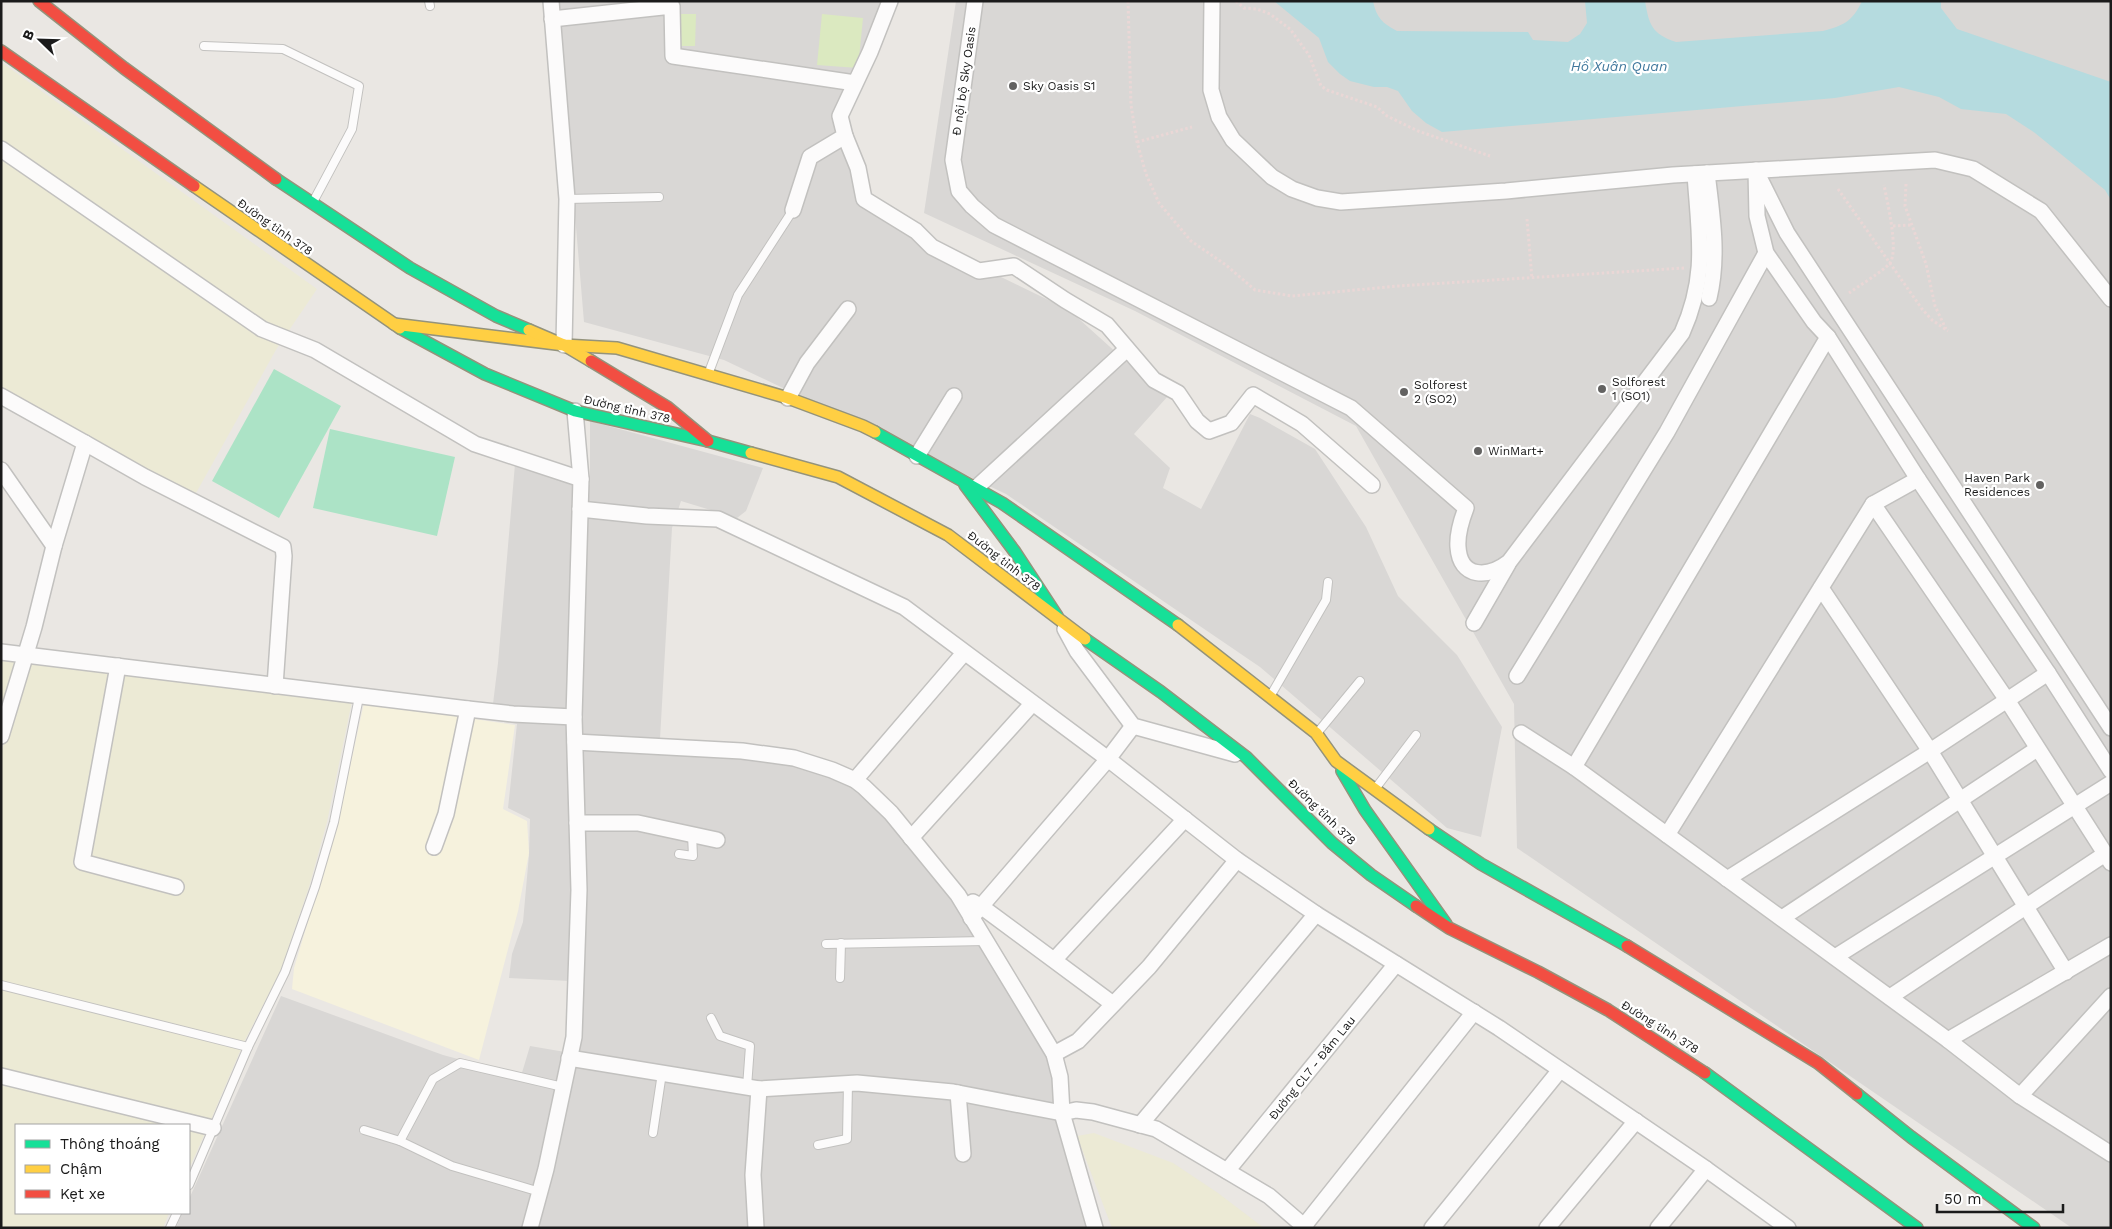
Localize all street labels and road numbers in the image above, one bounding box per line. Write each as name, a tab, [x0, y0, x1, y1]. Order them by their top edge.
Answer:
street label: Đ nội bộ Sky Oasis	[949, 26, 979, 136]
street label: Đường tỉnh 378	[235, 196, 315, 258]
street label: Đường tỉnh 378	[582, 392, 672, 426]
street label: Đường tỉnh 378	[965, 528, 1043, 594]
street label: Đường tỉnh 378	[1285, 776, 1359, 848]
street label: Đường tỉnh 378	[1619, 998, 1701, 1056]
street label: Đường CL7 - Đầm Lau	[1266, 1013, 1358, 1123]

